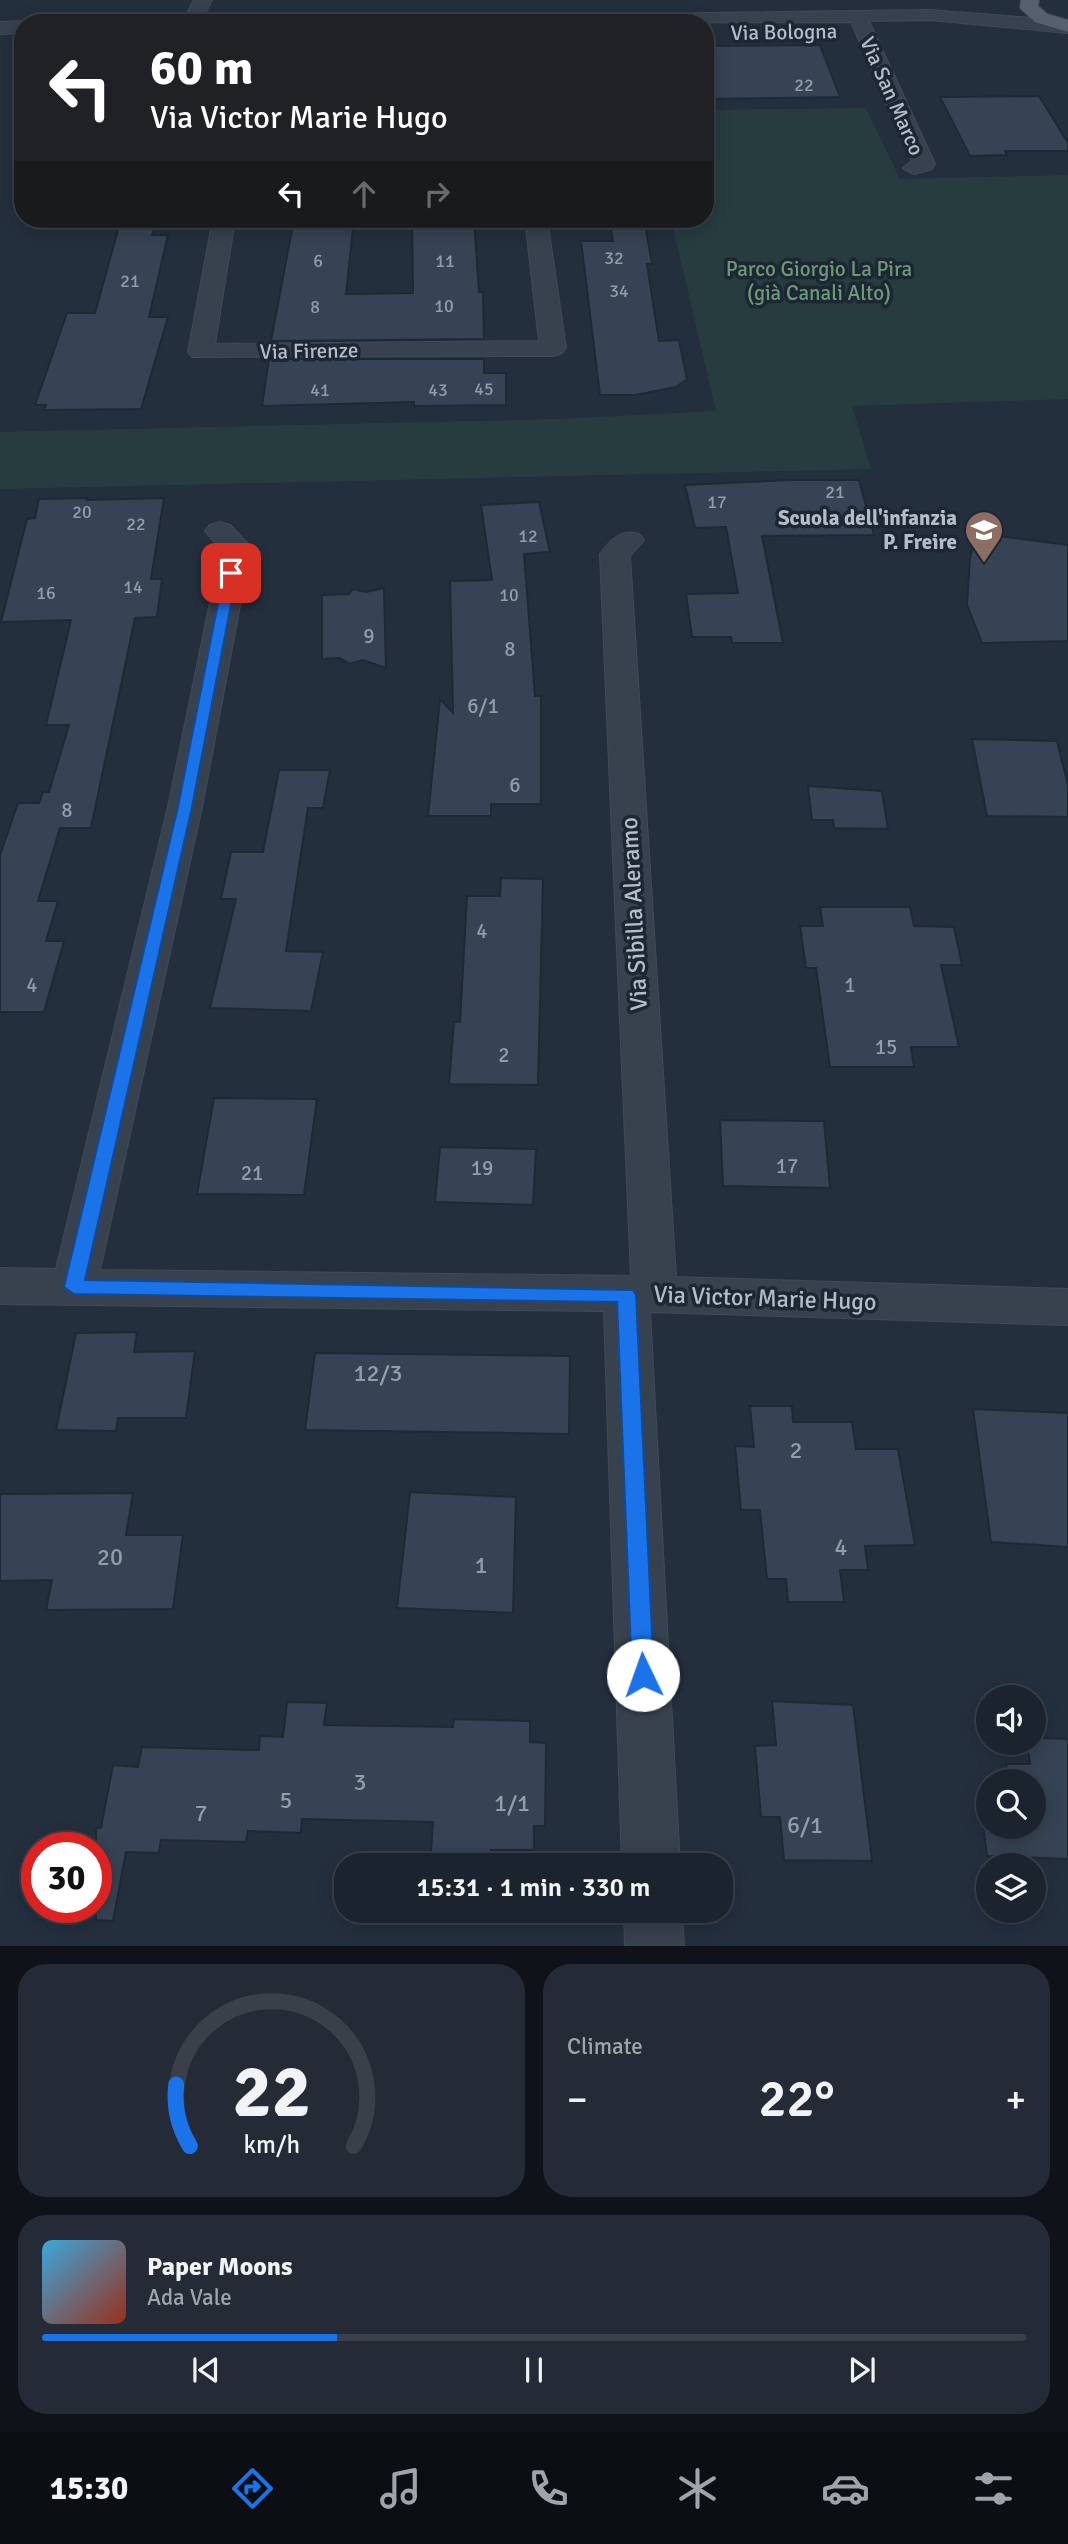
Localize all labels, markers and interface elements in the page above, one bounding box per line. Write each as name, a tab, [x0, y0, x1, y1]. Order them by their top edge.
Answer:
street label: Via Bologna	[730, 18, 838, 46]
street label: Via San Marco	[854, 33, 930, 159]
text: 60 m	[150, 38, 253, 98]
icon: left	[35, 42, 126, 133]
house number: 22	[794, 74, 814, 96]
text: Via Victor Marie Hugo	[150, 98, 448, 137]
icon: left	[272, 175, 310, 213]
icon: ahead	[345, 175, 383, 213]
icon: right	[418, 175, 456, 213]
house number: 32	[604, 247, 624, 269]
house number: 6	[313, 250, 323, 272]
house number: 11	[435, 250, 455, 272]
park label: Parco Giorgio La Pira (già Canali Alto)	[726, 256, 912, 306]
house number: 21	[120, 270, 140, 292]
house number: 34	[609, 280, 629, 302]
house number: 10	[434, 295, 454, 317]
house number: 8	[310, 296, 320, 318]
street label: Via Firenze	[260, 337, 358, 365]
house number: 45	[474, 378, 494, 400]
house number: 41	[310, 379, 330, 401]
house number: 43	[428, 379, 448, 401]
house number: 21	[825, 481, 845, 503]
house number: 17	[707, 491, 727, 513]
house number: 20	[72, 501, 92, 523]
place label: Scuola dell'infanzia P. Freire	[778, 505, 957, 555]
school or university icon: Scuola dell'infanzia P. Freire	[963, 509, 1005, 564]
house number: 22	[126, 513, 146, 535]
house number: 12	[518, 525, 538, 547]
pin	[201, 543, 261, 603]
icon: arrive	[212, 554, 250, 592]
house number: 14	[123, 576, 143, 598]
house number: 16	[36, 582, 56, 604]
house number: 10	[499, 584, 519, 606]
house number: 9	[363, 623, 375, 649]
house number: 8	[504, 636, 516, 662]
house number: 6/1	[467, 693, 499, 719]
house number: 6	[509, 772, 521, 798]
house number: 8	[61, 797, 73, 823]
street label: Via Sibilla Aleramo	[614, 816, 654, 1012]
house number: 4	[476, 918, 488, 944]
house number: 4	[26, 972, 38, 998]
house number: 1	[844, 972, 856, 998]
house number: 15	[875, 1034, 897, 1060]
house number: 2	[498, 1042, 510, 1068]
house number: 17	[776, 1153, 798, 1179]
house number: 19	[471, 1155, 493, 1181]
house number: 21	[241, 1160, 263, 1186]
street label: Via Victor Marie Hugo	[653, 1279, 877, 1317]
house number: 12/3	[353, 1358, 403, 1388]
house number: 2	[790, 1435, 802, 1465]
house number: 4	[835, 1532, 848, 1562]
house number: 20	[97, 1542, 123, 1572]
house number: 1	[475, 1550, 487, 1580]
position arrow	[606, 1638, 680, 1712]
map controls	[976, 1685, 1046, 1923]
button: sound	[976, 1685, 1046, 1755]
house number: 3	[354, 1767, 366, 1797]
button: search	[976, 1769, 1046, 1839]
house number: 5	[280, 1785, 292, 1815]
house number: 1/1	[494, 1788, 530, 1818]
house number: 7	[195, 1798, 207, 1828]
house number: 6/1	[787, 1810, 823, 1840]
speed limit sign: 30	[21, 1832, 112, 1923]
button: layers	[976, 1853, 1046, 1923]
text: 15:31 · 1 min · 330 m	[417, 1872, 650, 1904]
text: Climate	[567, 2032, 643, 2061]
text: 22	[232, 2049, 311, 2138]
text: 22°	[758, 2067, 835, 2131]
text: −	[567, 2076, 588, 2123]
text: +	[1005, 2076, 1026, 2123]
text: km/h	[243, 2129, 300, 2160]
text: Paper Moons	[147, 2251, 293, 2283]
text: Ada Vale	[147, 2283, 232, 2312]
icon: previous	[187, 2351, 225, 2389]
icon: pause	[515, 2351, 553, 2389]
icon: next	[843, 2351, 881, 2389]
icon: directions	[228, 2464, 277, 2513]
icon: music	[376, 2464, 425, 2513]
icon: phone	[524, 2464, 573, 2513]
icon: climate	[673, 2464, 722, 2513]
icon: car	[821, 2464, 870, 2513]
icon: filters	[969, 2464, 1018, 2513]
text: 15:30	[50, 2469, 128, 2508]

